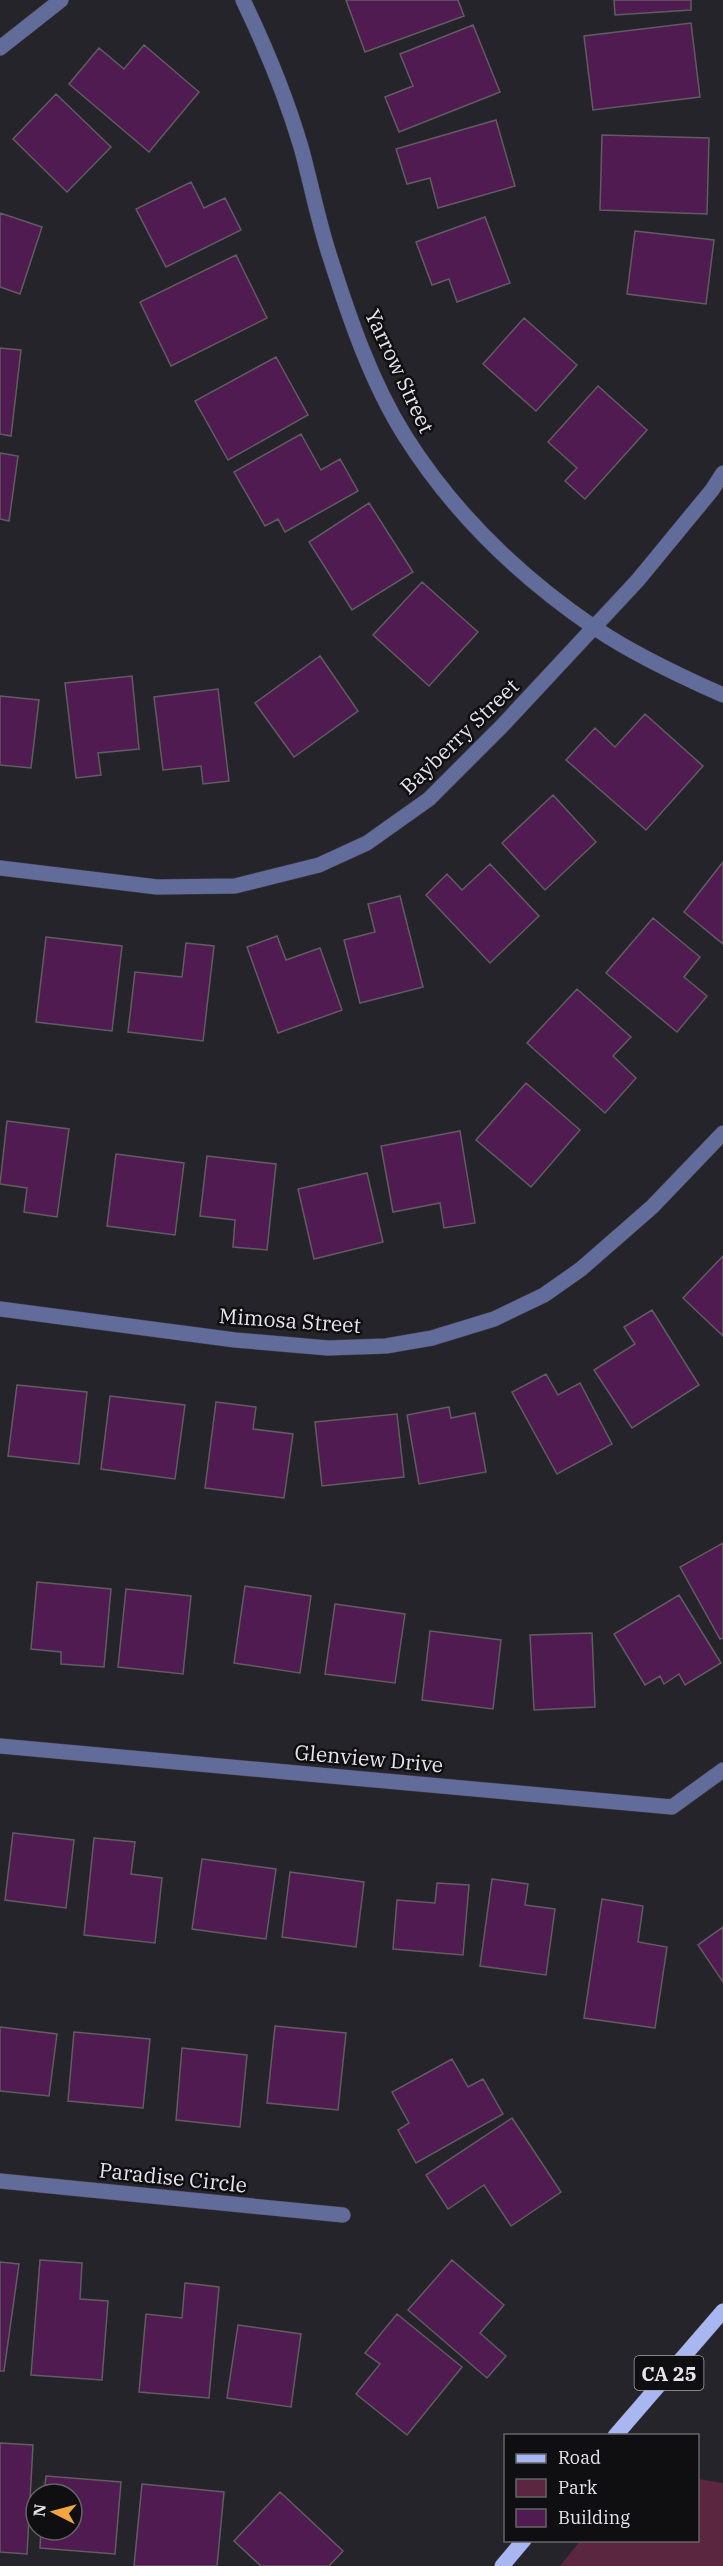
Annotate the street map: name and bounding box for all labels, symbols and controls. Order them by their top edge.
street label: Yarrow Street [359,304,441,438]
street label: Bayberry Street [394,672,524,800]
street label: Mimosa Street [218,1301,362,1339]
street label: Glenview Drive [294,1738,444,1778]
street label: Paradise Circle [98,2155,248,2199]
road number: CA 25 [634,2356,704,2390]
legend [504,2434,699,2542]
text: Road [558,2446,601,2469]
text: Park [558,2476,598,2499]
north arrow [24,2482,84,2542]
text: N [28,2503,50,2518]
text: Building [558,2506,630,2529]

